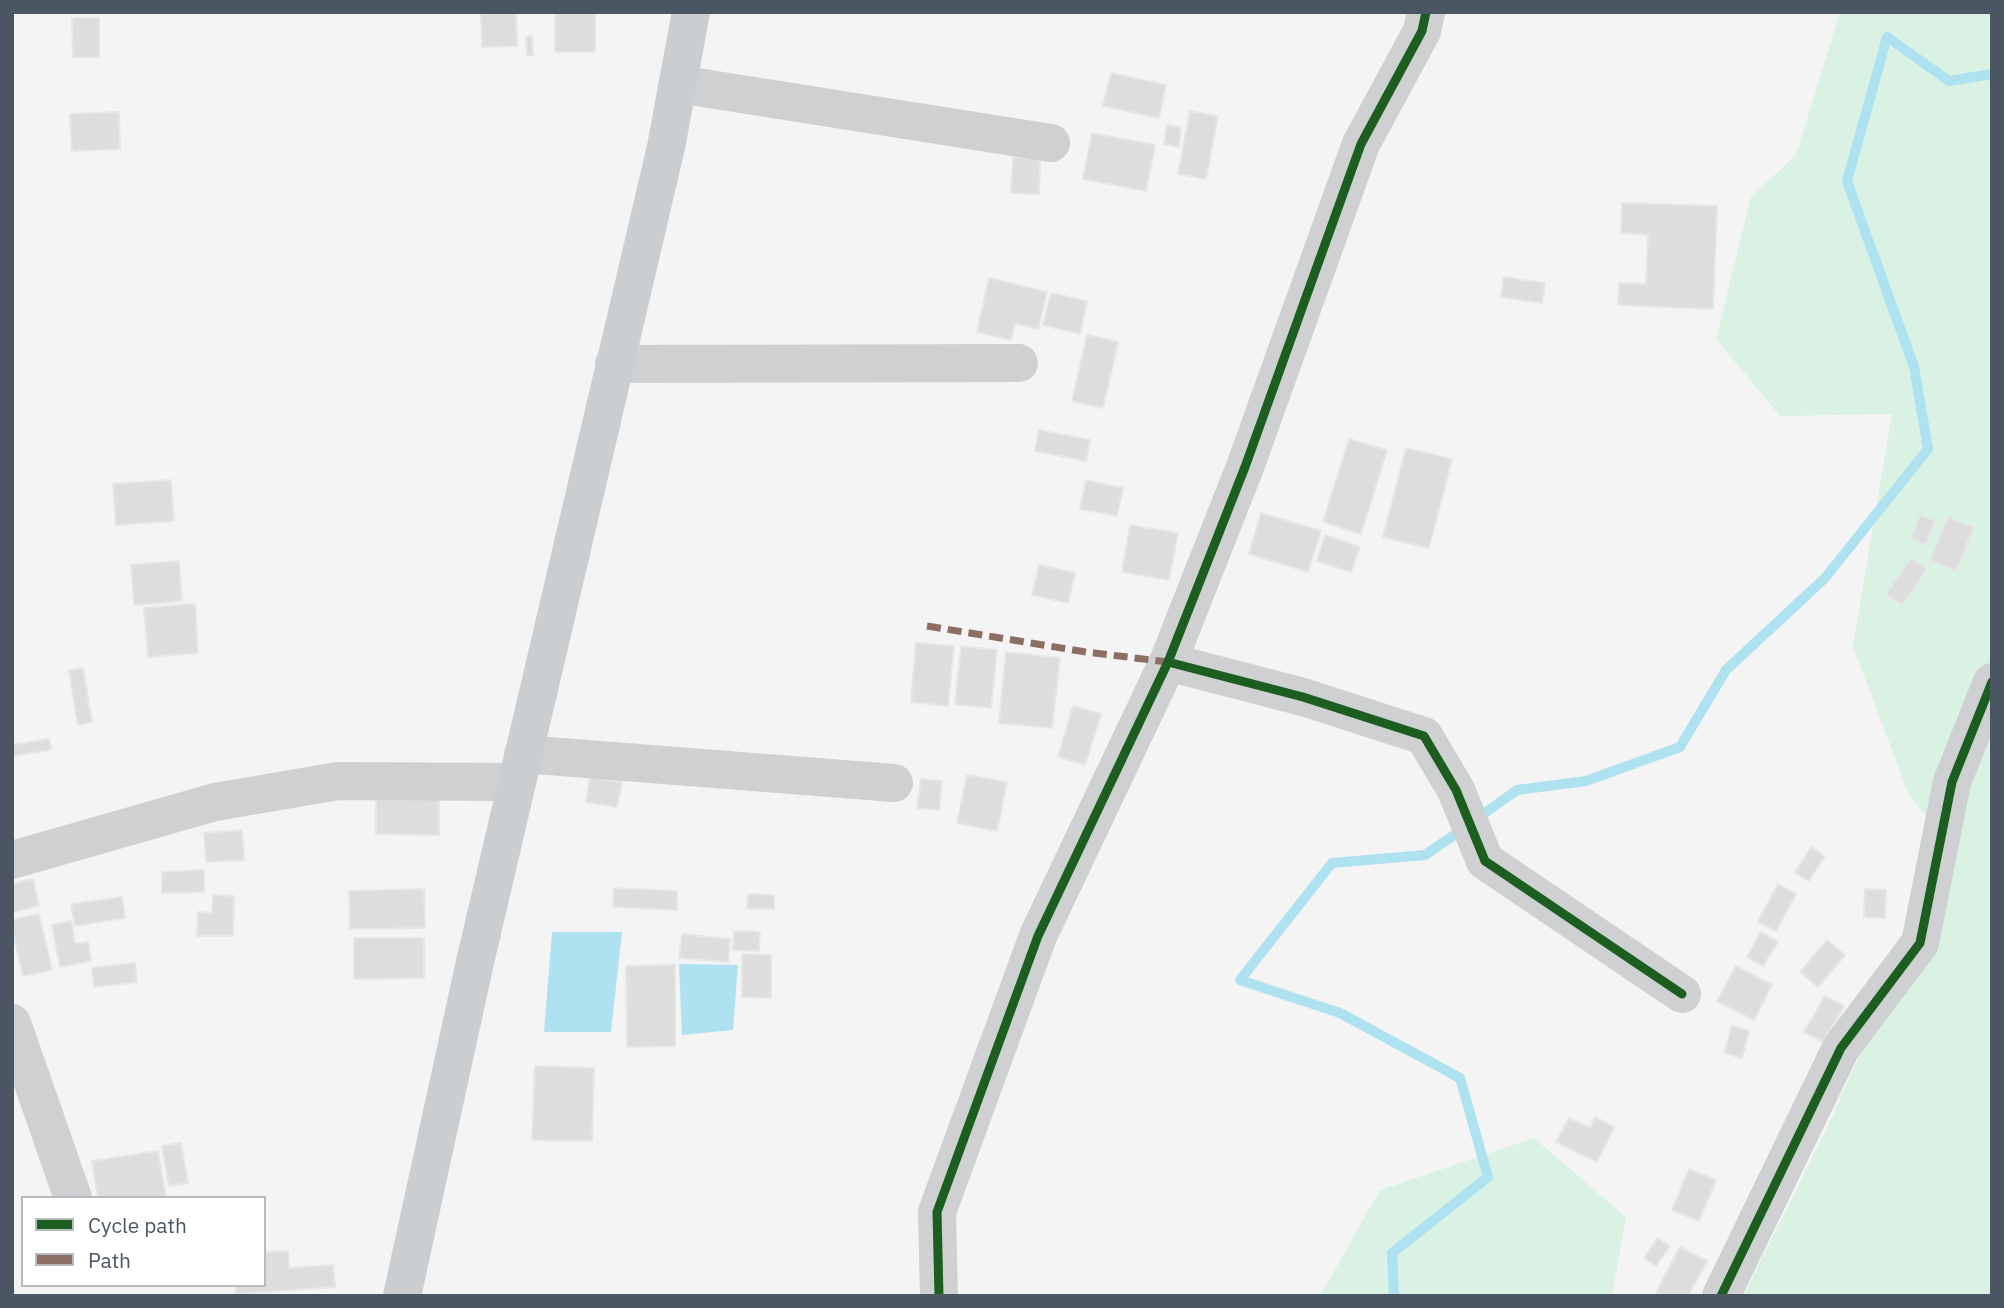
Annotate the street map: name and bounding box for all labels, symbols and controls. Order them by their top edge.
legend [21,1196,266,1287]
text: Cycle path [88,1211,187,1239]
text: Path [88,1246,131,1274]

